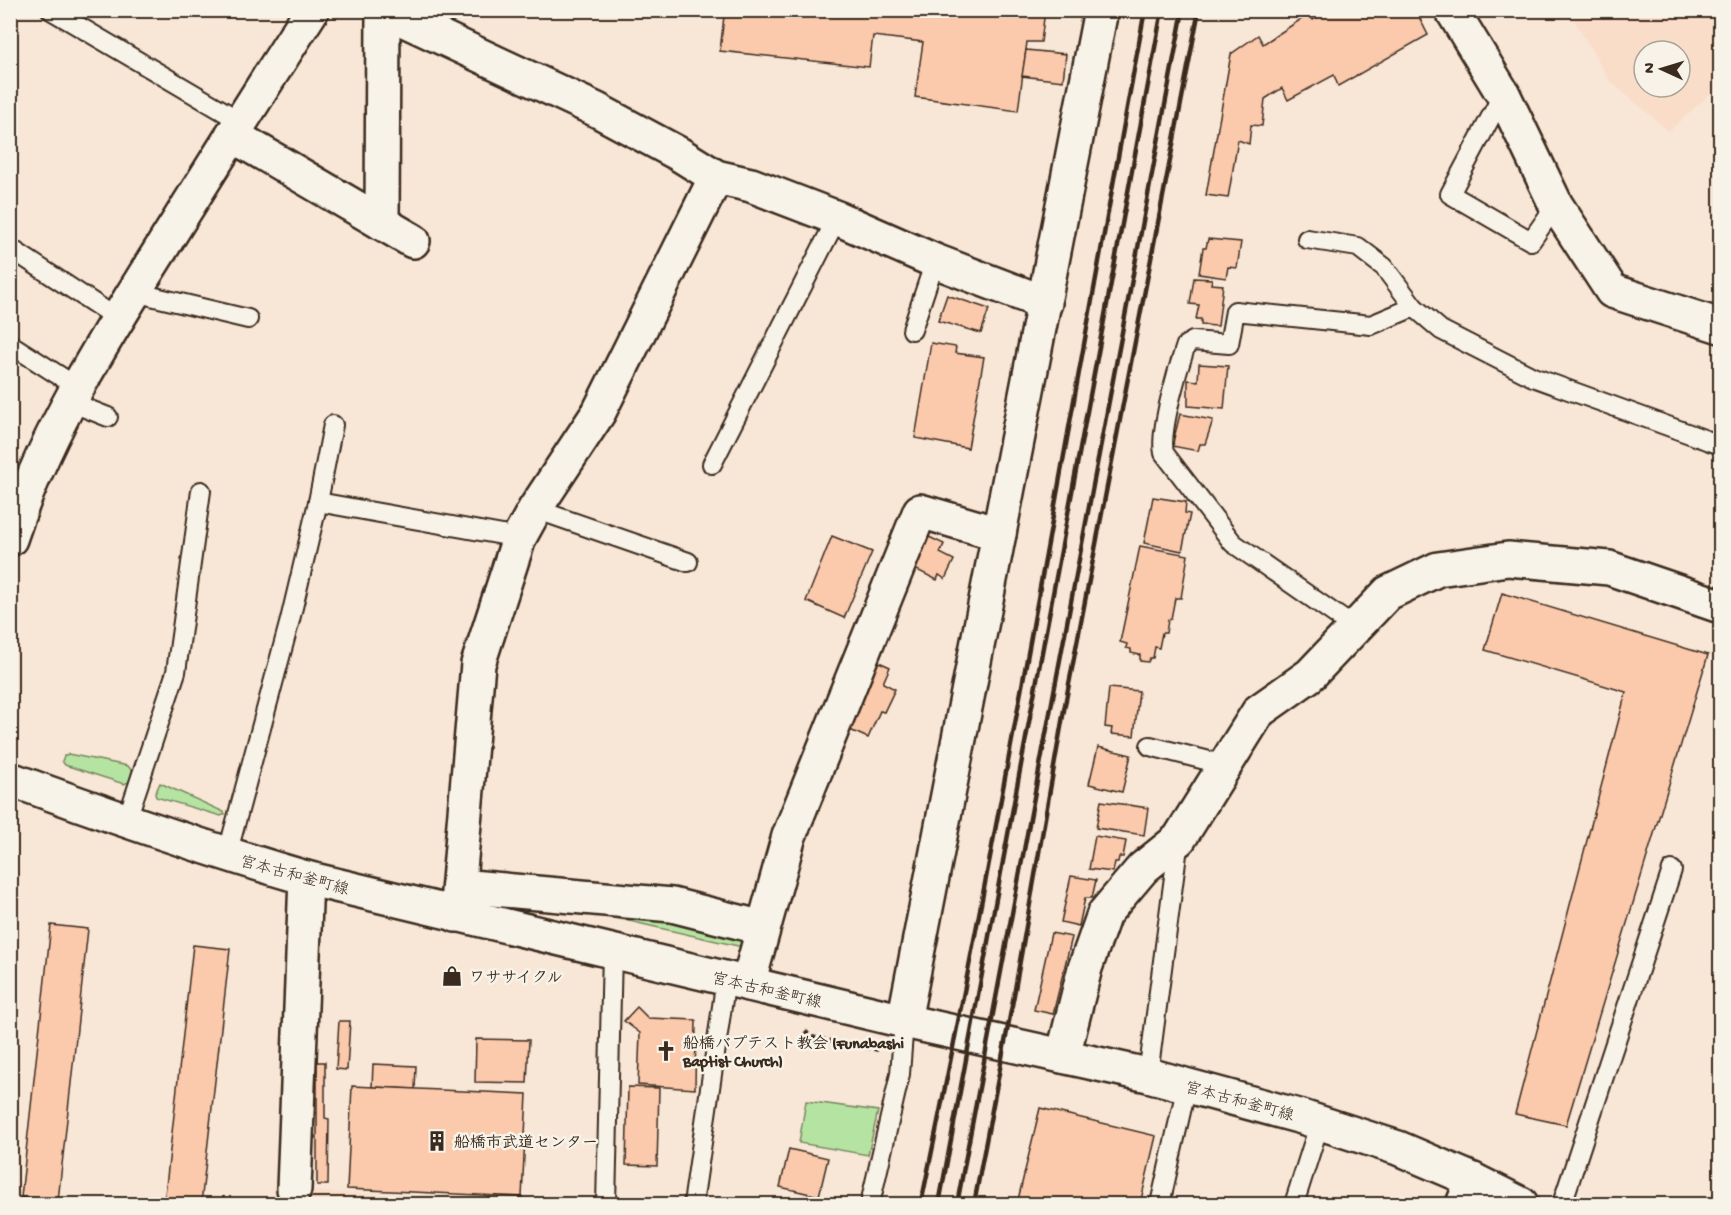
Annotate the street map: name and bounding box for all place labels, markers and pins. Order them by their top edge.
shop icon: ワササイクル [440,964,464,988]
place label: ワササイクル [469,970,563,989]
place label: 船橋バプテスト教会 (Funabashi Baptist Church) [682,1034,905,1073]
church icon: 船橋バプテスト教会 (Funabashi Baptist Church) [654,1039,678,1063]
building icon: 船橋市武道センター [425,1129,449,1153]
place label: 船橋市武道センター [454,1134,598,1154]

